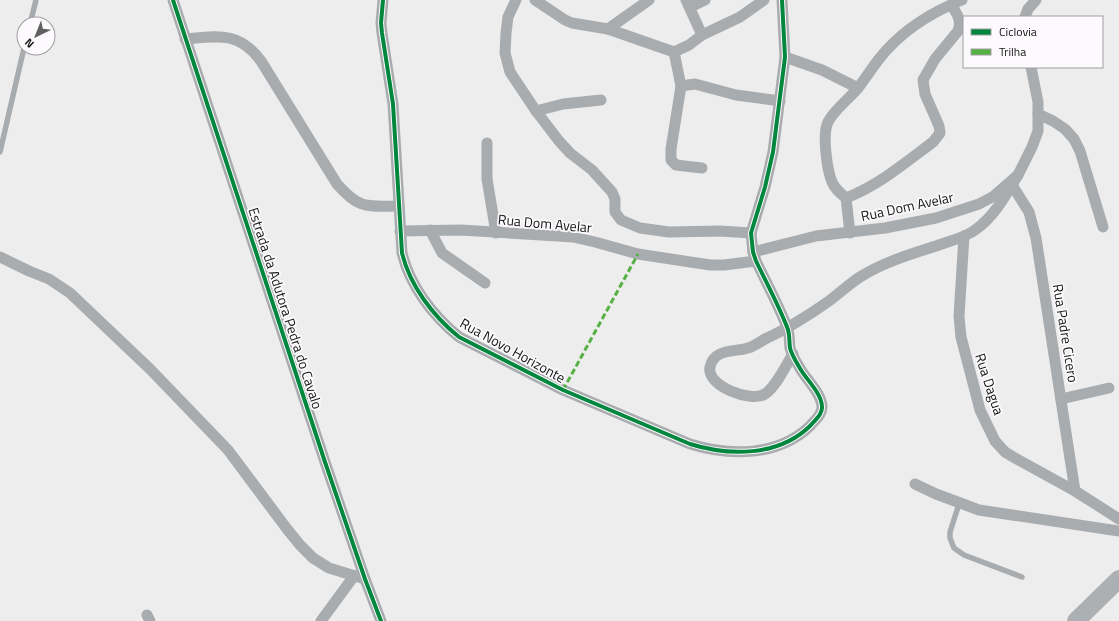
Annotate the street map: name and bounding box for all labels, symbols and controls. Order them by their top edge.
north arrow [16,16,56,56]
legend [963,16,1103,68]
text: Ciclovia [999,22,1037,41]
text: N [21,35,37,52]
text: Trilha [999,42,1026,61]
street label: Rua Dom Avelar [859,186,955,226]
street label: Estrada da Adutora Pedra do Cavalo [243,205,329,411]
street label: Rua Dom Avelar [497,208,593,238]
street label: Rua Padre Cicero [1048,282,1084,384]
street label: Rua Novo Horizonte [456,312,570,388]
street label: Rua Dagua [970,350,1010,418]

